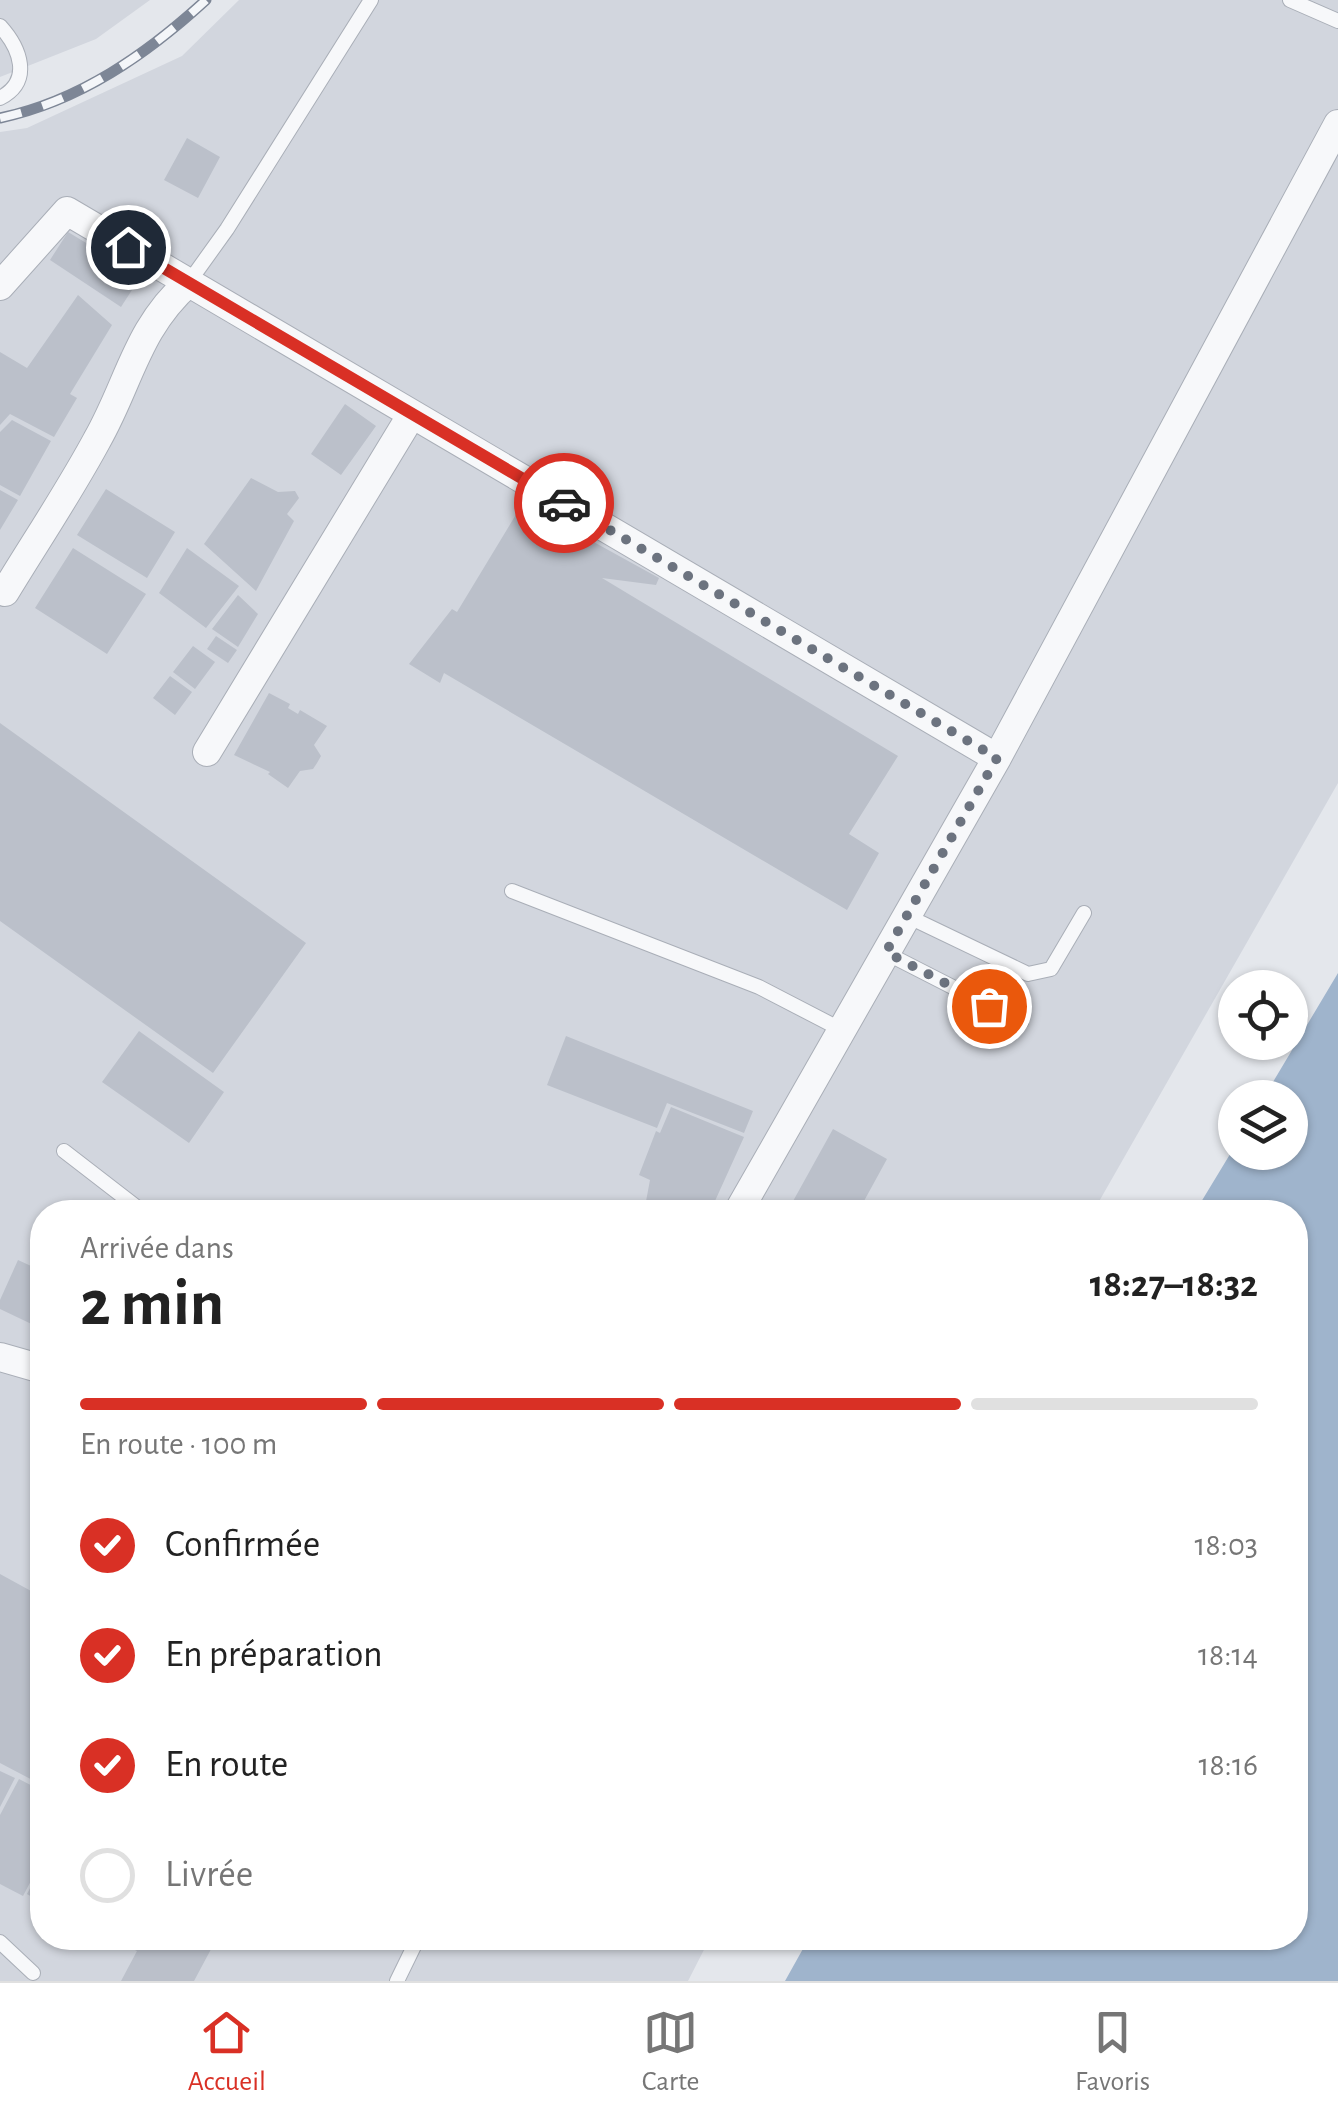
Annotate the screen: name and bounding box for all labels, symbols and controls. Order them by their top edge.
pin [86,205,171,290]
icon: home [101,220,156,275]
courier [514,453,614,553]
icon: car [537,476,592,531]
pin [947,964,1032,1049]
map controls [1218,970,1308,1170]
button: locate [1218,970,1308,1060]
icon: bag [962,979,1017,1034]
button: layers [1218,1080,1308,1170]
text: Arrivée dans [80,1232,234,1264]
text: 18:27–18:32 [1090,1266,1258,1304]
text: 2 min [80,1272,224,1337]
text: En route · 100 m [80,1428,277,1460]
icon: check [80,1518,135,1573]
text: Confirmée [165,1526,320,1564]
text: 18:03 [1194,1529,1258,1561]
icon: check [80,1628,135,1683]
text: En préparation [165,1636,383,1674]
text: 18:14 [1198,1639,1258,1671]
icon: check [80,1738,135,1793]
text: En route [165,1746,288,1784]
text: 18:16 [1198,1749,1258,1781]
text: Livrée [165,1856,253,1894]
tab: Accueil [188,2005,266,2099]
tab: Carte [642,2005,699,2099]
tab: Favoris [1075,2005,1150,2099]

